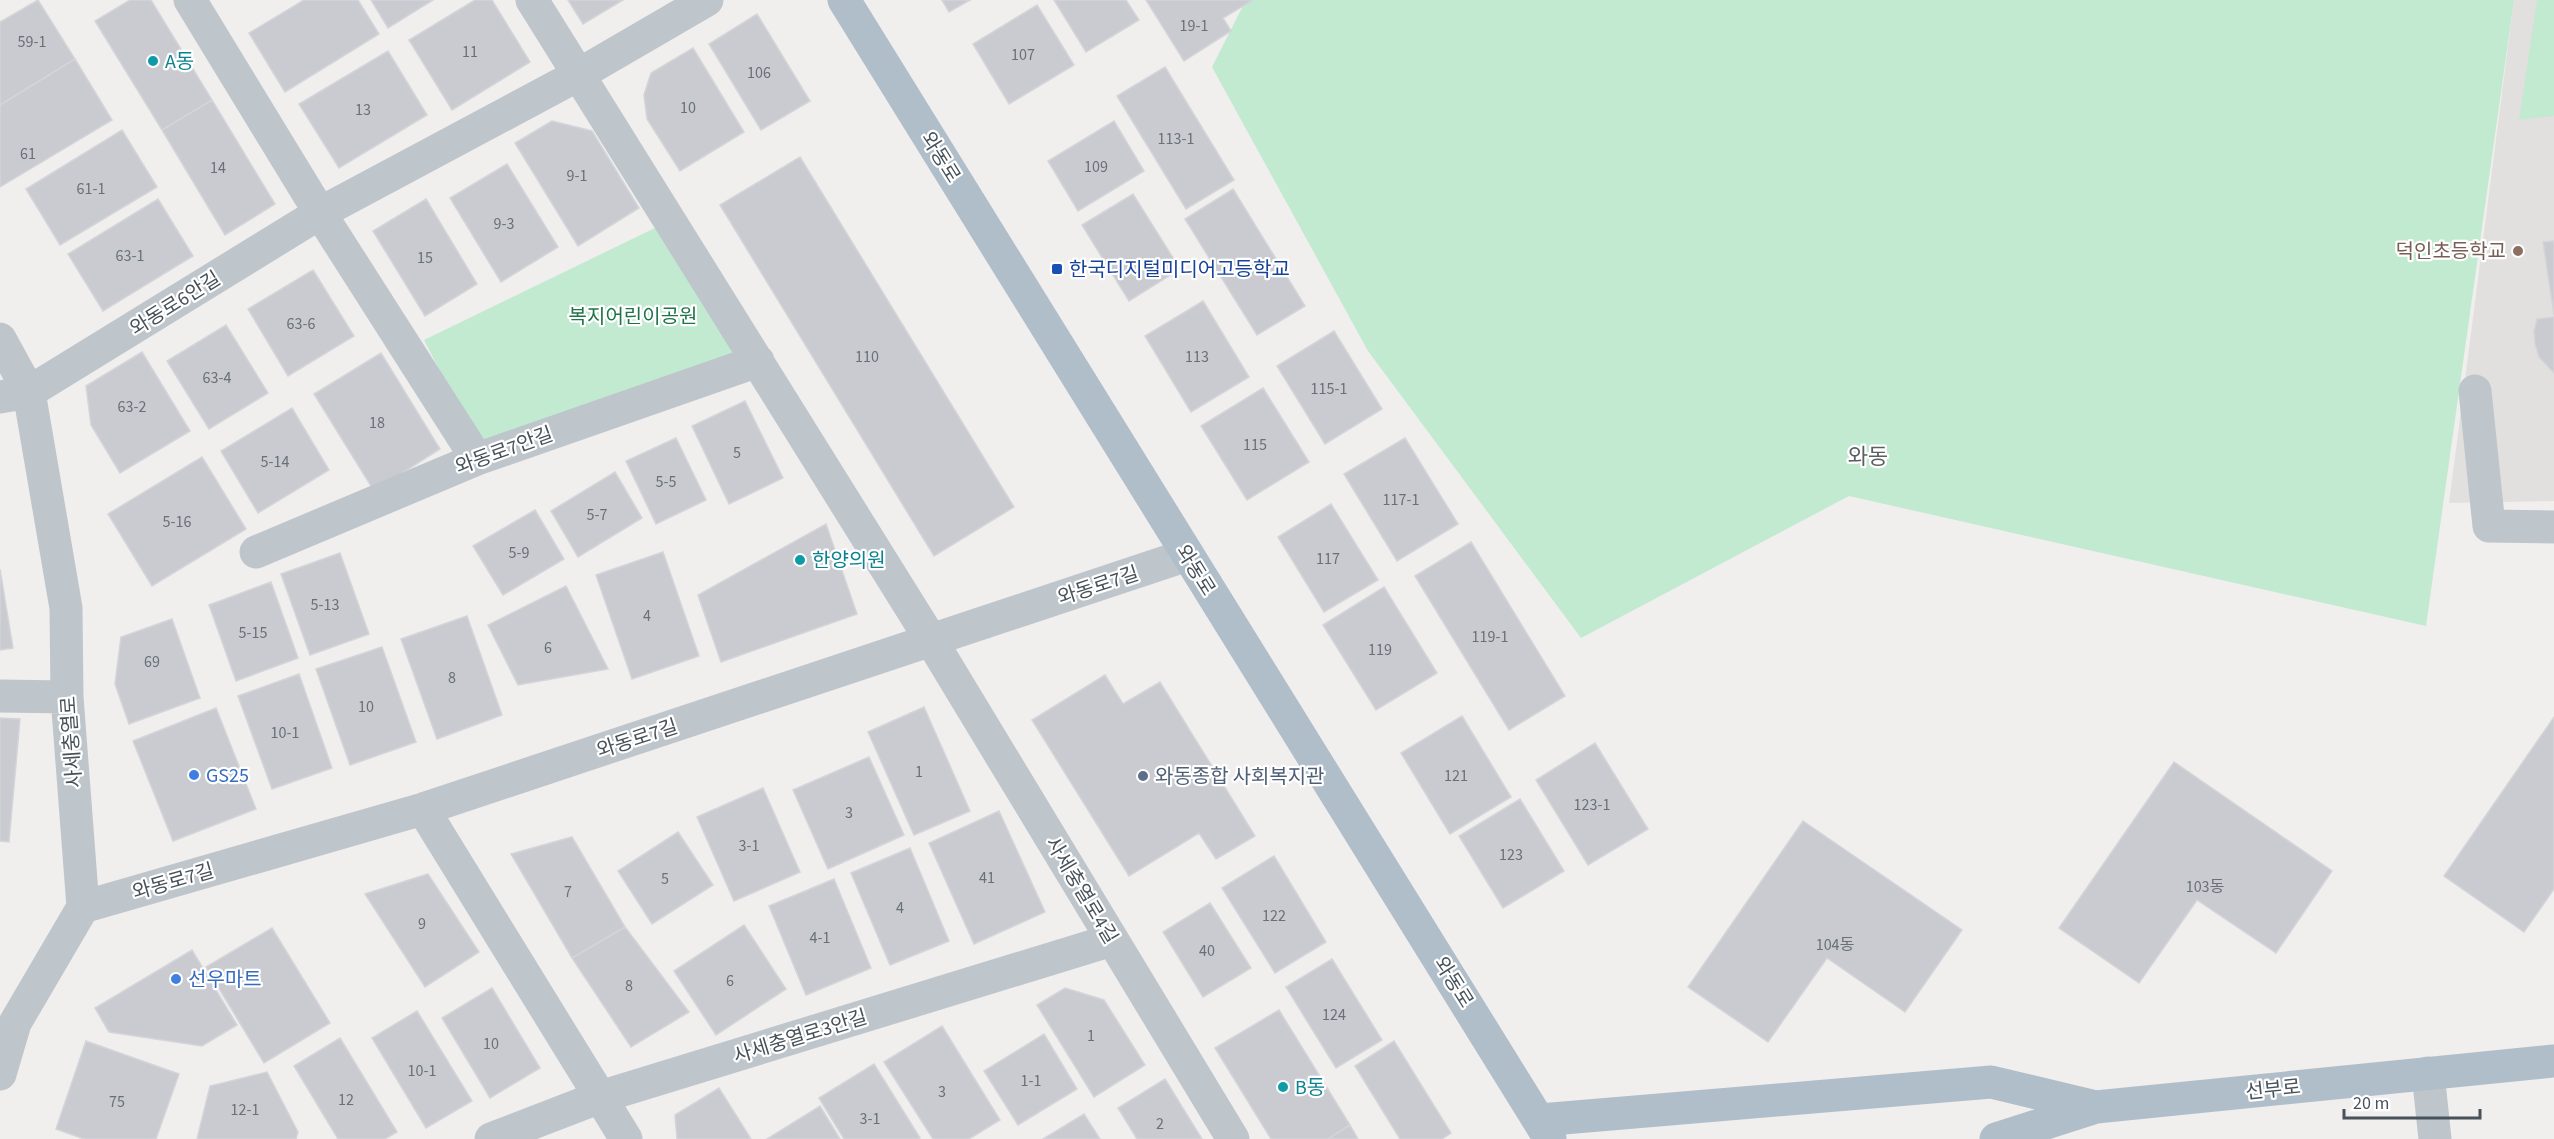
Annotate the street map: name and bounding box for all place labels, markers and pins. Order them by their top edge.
place label: A동 [165,48,194,76]
marker: A동 [146,54,160,68]
place label: 덕인초등학교 [2396,238,2506,266]
marker: 덕인초등학교 [2511,244,2525,258]
place label: 한국디지털미디어고등학교 [1069,256,1290,284]
marker: 한국디지털미디어고등학교 [1050,262,1064,276]
place label: 한양의원 [812,547,886,575]
marker: 한양의원 [793,553,807,567]
place label: GS25 [206,762,249,790]
place label: 와동종합 사회복지관 [1155,763,1325,791]
marker: GS25 [187,768,201,782]
marker: 와동종합 사회복지관 [1136,769,1150,783]
place label: 선우마트 [188,966,262,994]
marker: 선우마트 [169,972,183,986]
place label: B동 [1295,1074,1325,1102]
marker: B동 [1276,1080,1290,1094]

